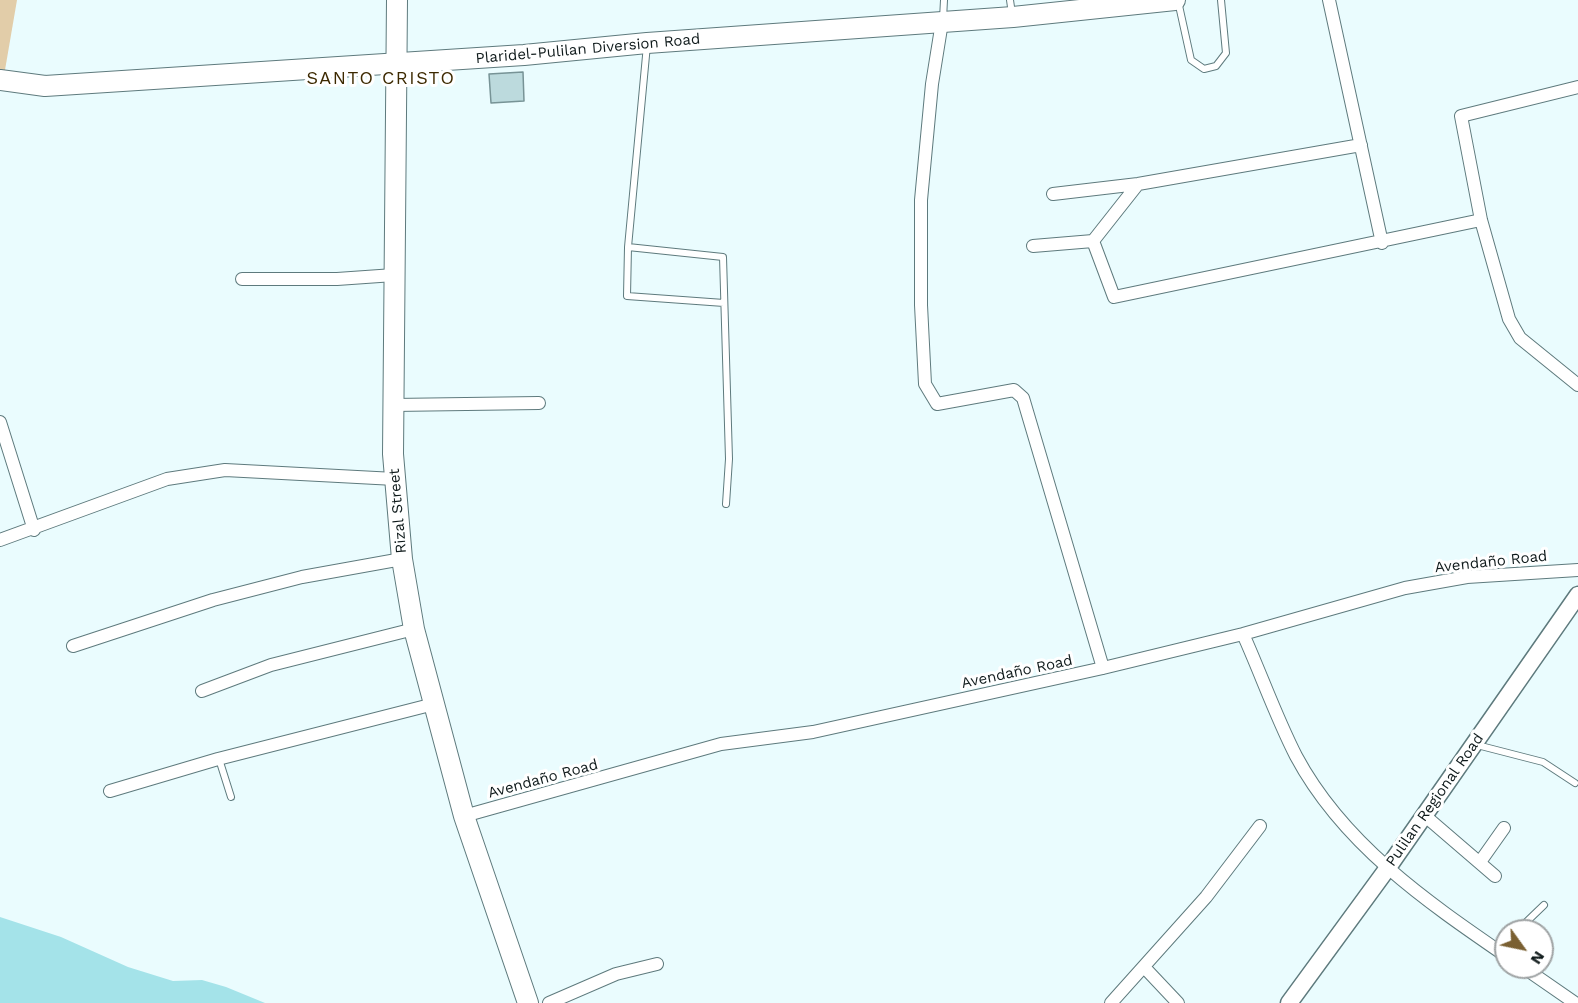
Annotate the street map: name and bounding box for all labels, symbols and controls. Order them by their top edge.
street label: Plaridel-Pulilan Diversion Road [475,30,701,68]
district label: SANTO CRISTO [306,68,456,90]
street label: Rizal Street [385,468,411,554]
street label: Avendaño Road [1434,547,1548,577]
street label: Avendaño Road [960,651,1074,693]
street label: Pulilan Regional Road [1382,730,1488,870]
street label: Avendaño Road [486,756,600,802]
north arrow [1494,919,1554,979]
text: N [1527,948,1549,968]

